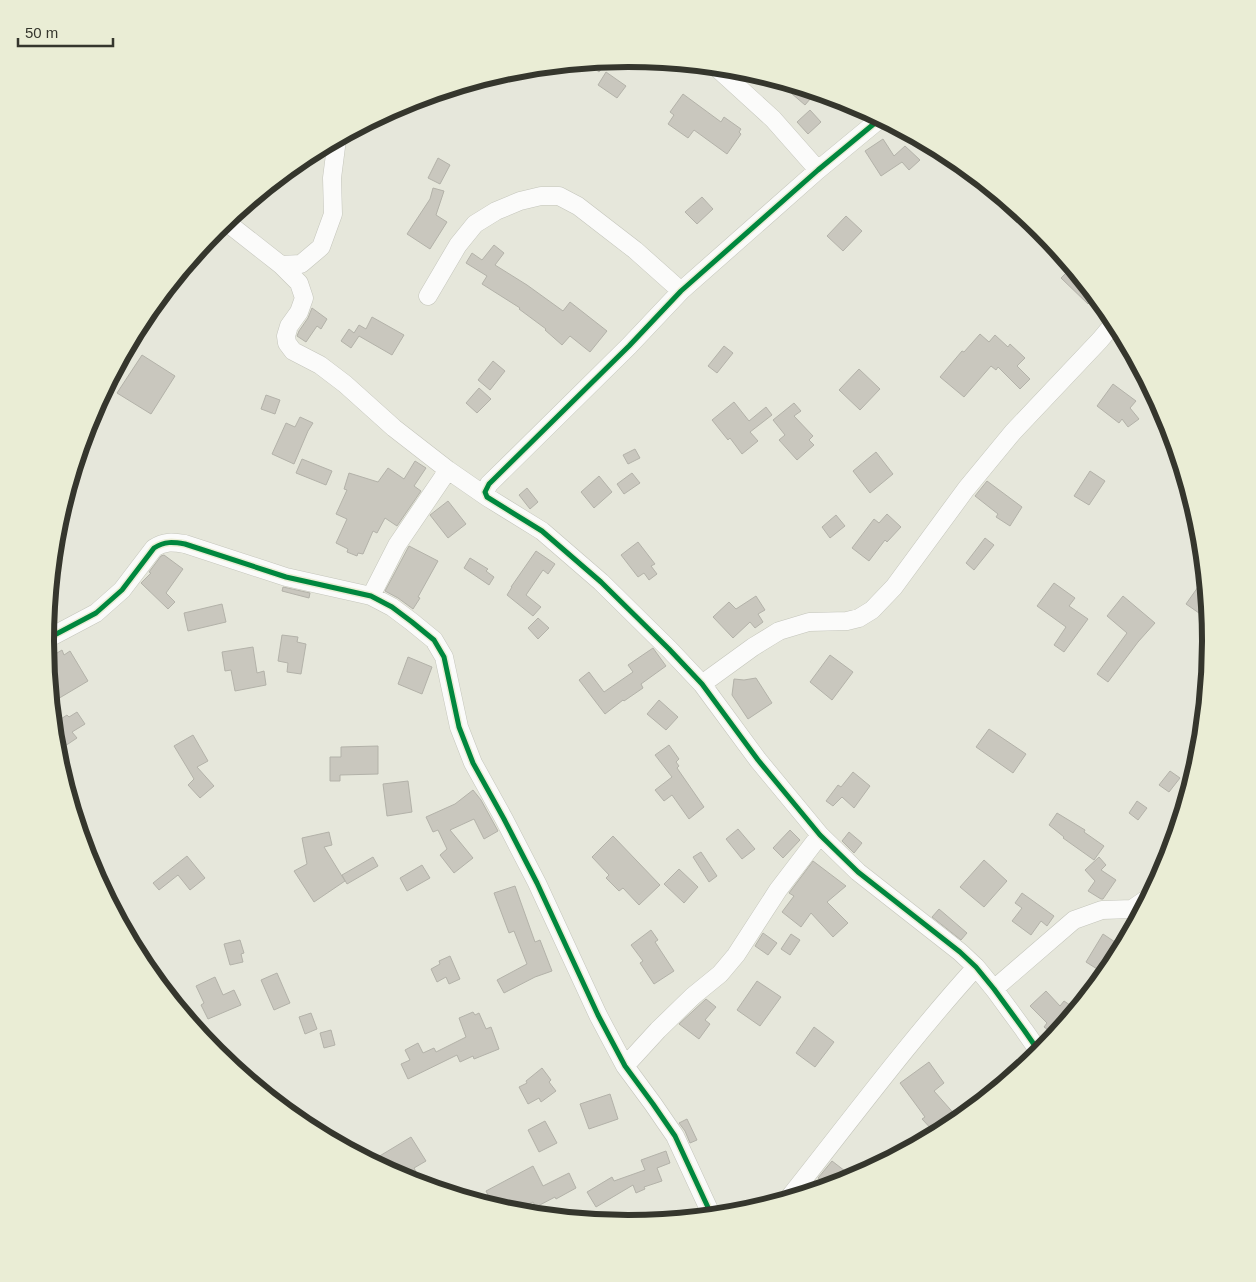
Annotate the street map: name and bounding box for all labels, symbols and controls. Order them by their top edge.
scale bar [18,15,112,47]
text: 50 m [25,24,58,41]

